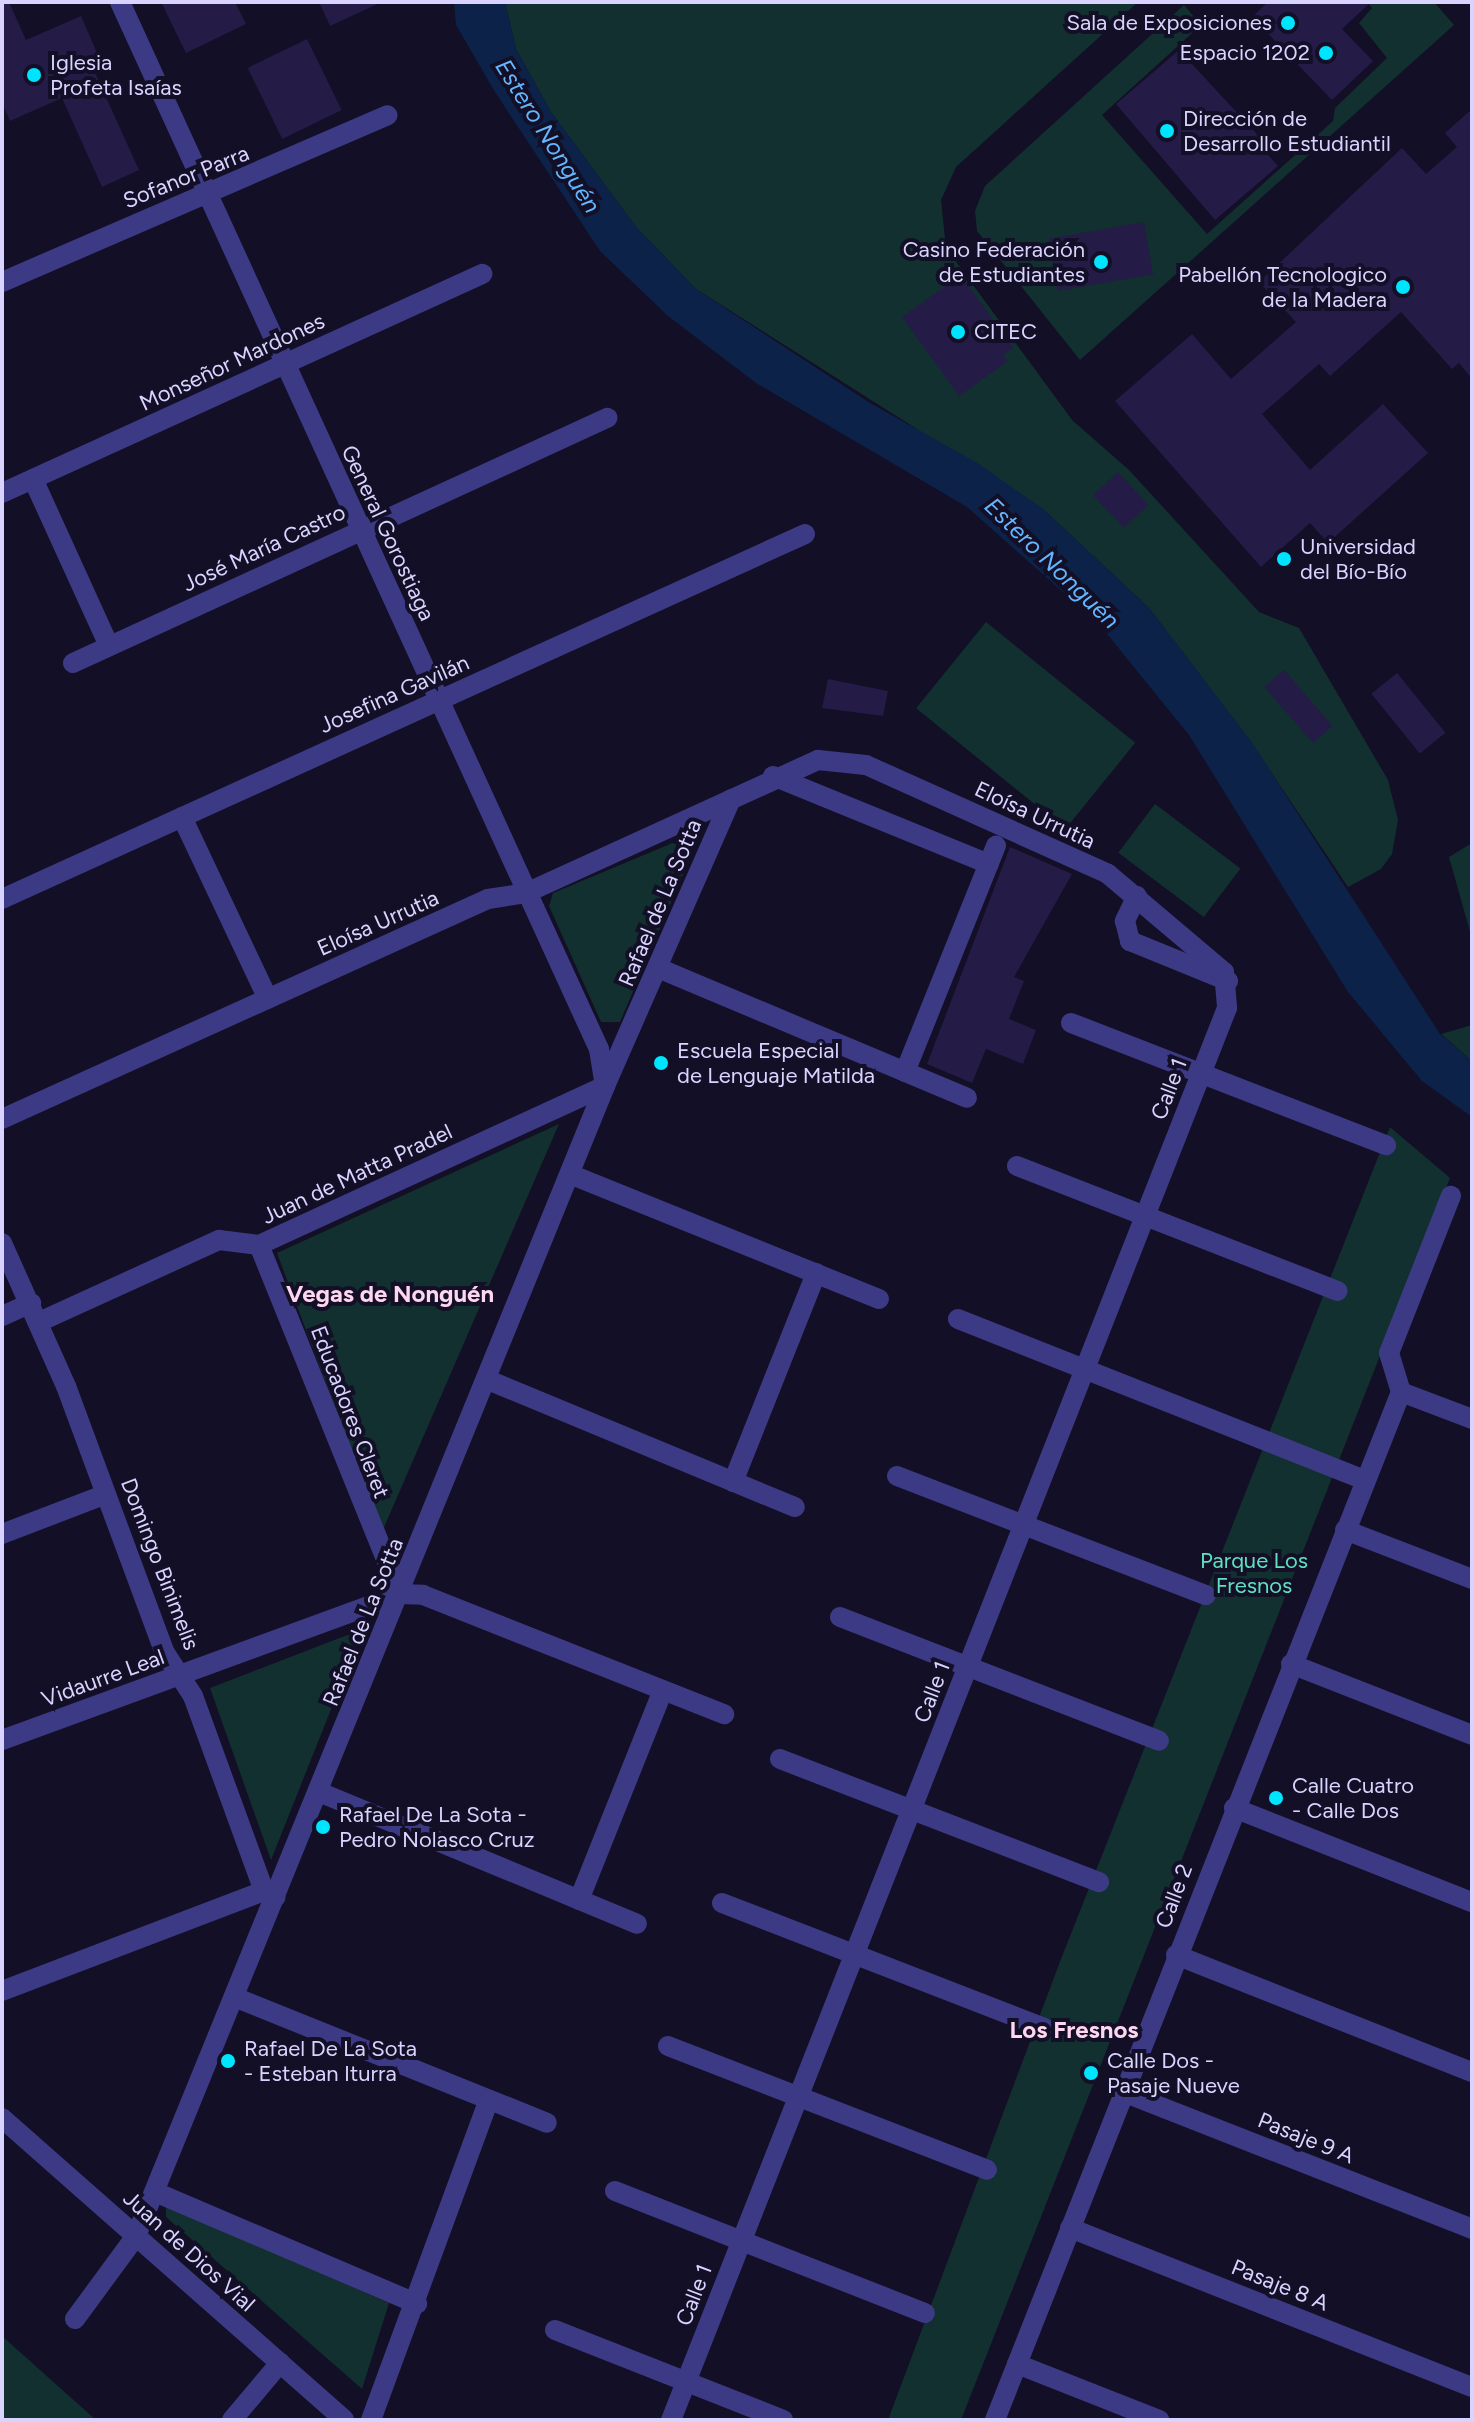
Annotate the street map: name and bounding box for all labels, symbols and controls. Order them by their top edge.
place label: Sala de Exposiciones [1067,10,1272,36]
marker: Sala de Exposiciones [1279,14,1297,32]
place label: Espacio 1202 [1180,40,1310,66]
marker: Espacio 1202 [1317,44,1335,62]
place label: Iglesia Profeta Isaías [50,49,182,100]
water label: Estero Nonguén [489,54,607,218]
marker: Iglesia Profeta Isaías [25,66,43,84]
place label: Dirección de Desarrollo Estudiantil [1183,105,1391,156]
marker: Dirección de Desarrollo Estudiantil [1158,122,1176,140]
street label: Sofanor Parra [119,140,253,214]
place label: Casino Federación de Estudiantes [903,236,1085,288]
marker: Casino Federación de Estudiantes [1092,253,1110,271]
place label: Pabellón Tecnologico de la Madera [1178,261,1387,312]
marker: Pabellón Tecnologico de la Madera [1394,278,1412,296]
street label: Monseñor Mardones [135,308,329,416]
place label: CITEC [974,319,1037,345]
marker: CITEC [949,323,967,341]
street label: General Gorostiaga [336,441,440,625]
water label: Estero Nonguén [979,492,1125,634]
street label: José María Castro [178,499,350,597]
place label: Universidad del Bío-Bío [1300,533,1416,584]
marker: Universidad del Bío-Bío [1275,550,1293,568]
street label: Josefina Gavilán [315,649,473,739]
street label: Eloísa Urrutia [971,776,1099,854]
street label: Rafael de La Sotta [613,815,707,991]
street label: Eloísa Urrutia [313,885,443,961]
place label: Escuela Especial de Lenguaje Matilda [677,1037,875,1088]
marker: Escuela Especial de Lenguaje Matilda [652,1054,670,1072]
street label: Calle 1 [1145,1055,1193,1123]
street label: Juan de Matta Pradel [258,1118,456,1230]
district label: Vegas de Nonguén [286,1280,494,1308]
street label: Educadores Cleret [305,1322,395,1502]
street label: Domingo Binimelis [115,1474,205,1654]
street label: Rafael de La Sotta [317,1534,409,1710]
park label: Parque Los Fresnos [1200,1547,1308,1598]
street label: Vidaurre Leal [38,1644,168,1712]
street label: Calle 1 [908,1658,956,1726]
place label: Calle Cuatro - Calle Dos [1292,1772,1414,1824]
marker: Calle Cuatro - Calle Dos [1267,1789,1285,1807]
place label: Rafael De La Sota - Pedro Nolasco Cruz [339,1801,535,1852]
marker: Rafael De La Sota - Pedro Nolasco Cruz [314,1818,332,1836]
street label: Calle 2 [1150,1860,1198,1932]
district label: Los Fresnos [1009,2016,1139,2044]
place label: Rafael De La Sota - Esteban Iturra [244,2035,417,2086]
place label: Calle Dos - Pasaje Nueve [1107,2047,1240,2098]
marker: Rafael De La Sota - Esteban Iturra [219,2052,237,2070]
marker: Calle Dos - Pasaje Nueve [1082,2064,1100,2082]
street label: Pasaje 9 A [1254,2107,1358,2169]
street label: Juan de Dios Vial [118,2185,260,2317]
street label: Pasaje 8 A [1228,2254,1332,2316]
street label: Calle 1 [670,2261,718,2329]

